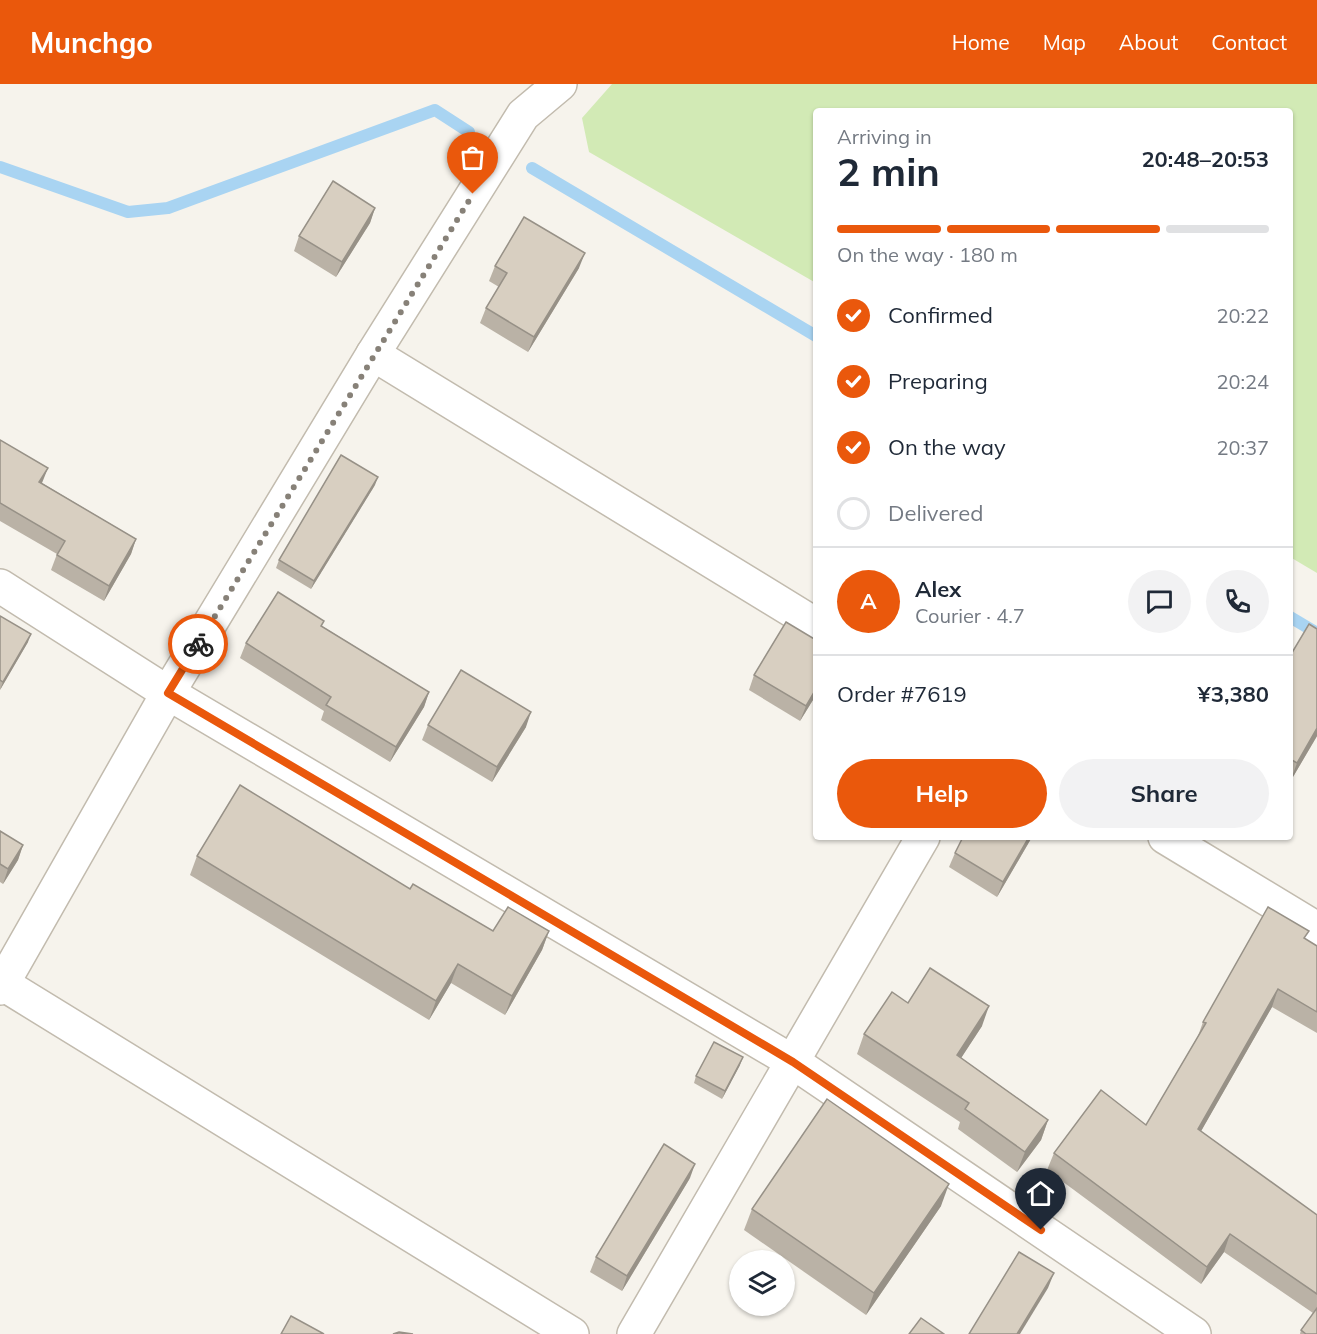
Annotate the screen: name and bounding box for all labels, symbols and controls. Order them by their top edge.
text: Munchgo [30,25,153,60]
text: Home [952,29,1010,55]
text: Map [1043,29,1086,55]
text: About [1119,29,1178,55]
text: Contact [1211,29,1287,55]
text: Arriving in [837,124,932,149]
pin [447,132,498,194]
icon: bag [456,141,489,174]
text: 20:48–20:53 [1141,145,1269,173]
text: 2 min [837,147,940,196]
text: On the way · 180 m [837,242,1018,267]
icon: check [837,299,870,332]
text: Confirmed [888,301,993,329]
text: 20:22 [1216,303,1269,328]
icon: check [837,365,870,398]
text: Preparing [888,367,988,395]
text: 20:24 [1216,369,1269,394]
icon: check [837,431,870,464]
text: On the way [888,433,1006,461]
text: 20:37 [1216,435,1269,460]
text: Delivered [888,499,983,527]
button: chat [1128,570,1191,633]
button: phone [1206,570,1269,633]
text: Alex [915,575,961,603]
text: A [860,587,877,615]
text: Courier · 4.7 [915,603,1025,628]
courier [168,614,228,674]
icon: bike [182,628,215,661]
text: Order #7619 [837,680,967,708]
text: ¥3,380 [1198,680,1269,708]
button: Help [837,759,1047,828]
button: Share [1059,759,1269,828]
pin [1015,1168,1066,1230]
icon: home [1024,1177,1057,1210]
map controls [729,1250,795,1316]
button: layers [729,1250,795,1316]

